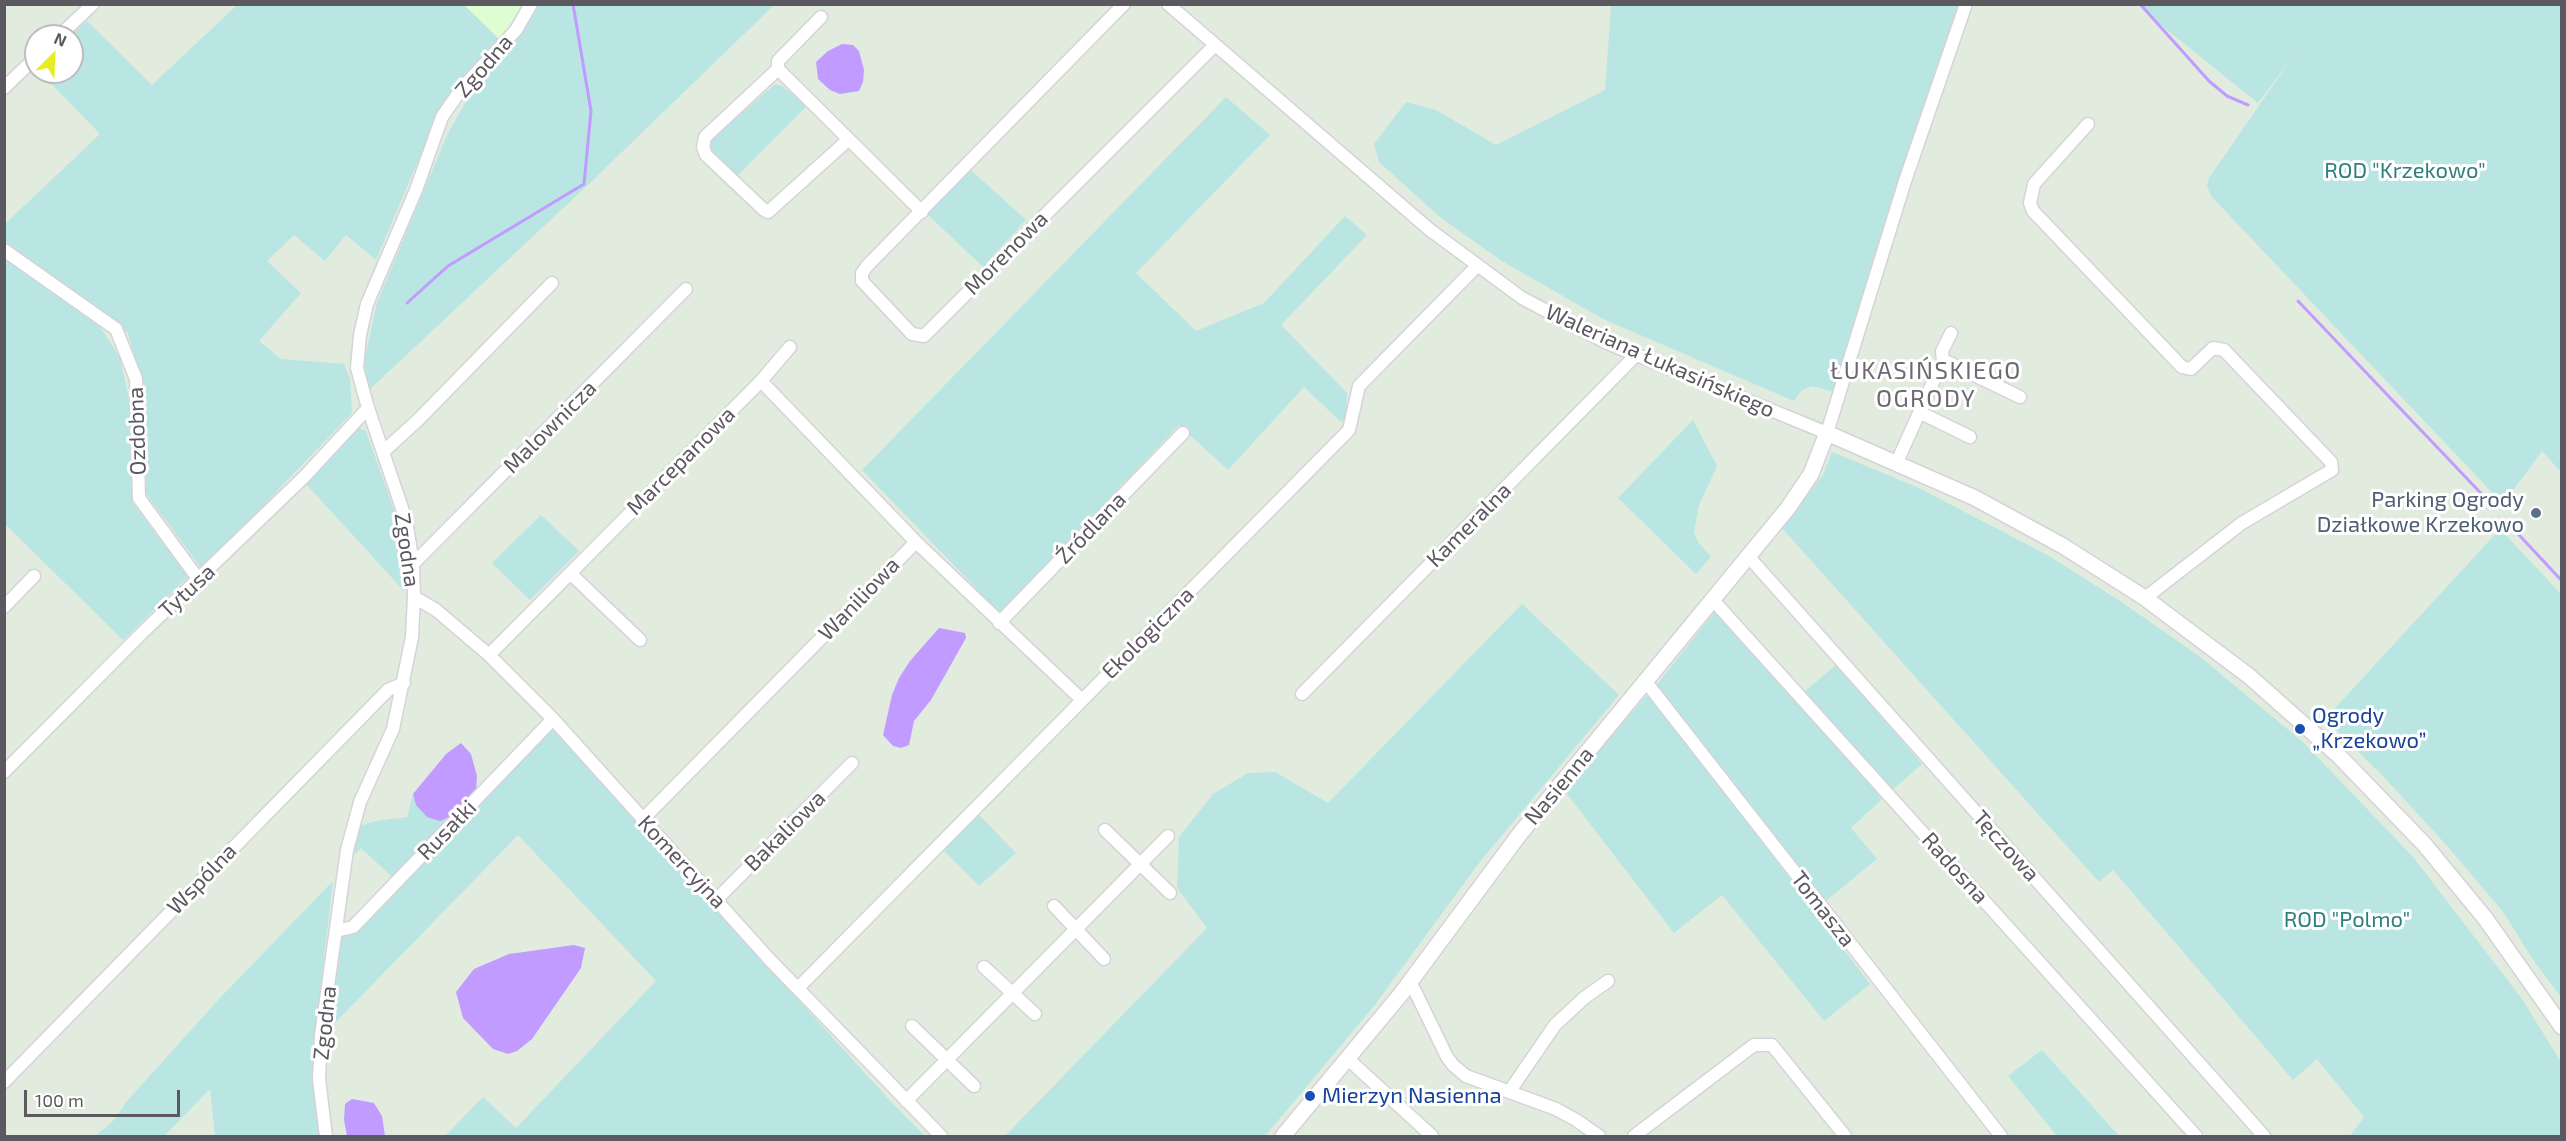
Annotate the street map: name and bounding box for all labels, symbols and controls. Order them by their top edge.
north arrow [24,24,84,84]
text: N [52,28,70,50]
street label: Zgodna [450,29,518,103]
park label: ROD "Krzekowo" [2324,158,2486,184]
street label: Morenowa [959,206,1053,300]
street label: Waleriana Łukasińskiego [1541,298,1779,424]
district label: ŁUKASIŃSKIEGO OGRODY [1830,357,2022,413]
street label: Malownicza [498,375,602,479]
street label: Ozdobna [122,386,152,476]
street label: Marcepanowa [621,401,741,521]
street label: Kameralna [1421,477,1517,573]
street label: Źródlana [1050,487,1132,569]
place label: Parking Ogrody Działkowe Krzekowo [2317,487,2524,538]
marker: Parking Ogrody Działkowe Krzekowo [2529,506,2543,520]
street label: Zgodna [389,511,425,589]
street label: Waniliowa [813,552,905,646]
street label: Tytusa [153,558,221,624]
street label: Ekologiczna [1096,581,1200,685]
place label: Ogrody „Krzekowo” [2312,703,2427,754]
marker: Ogrody „Krzekowo” [2293,722,2307,736]
street label: Nasienna [1519,742,1599,830]
street label: Bakaliowa [739,785,831,877]
street label: Rusałki [412,794,482,866]
street label: Tęczowa [1967,805,2045,887]
street label: Komercyjna [632,810,732,914]
street label: Radosna [1916,827,1994,909]
street label: Wspólna [162,838,242,920]
street label: Tomasza [1785,866,1861,952]
park label: ROD "Polmo" [2284,907,2410,933]
street label: Zgodna [308,985,342,1061]
scale bar [27,1078,183,1116]
place label: Mierzyn Nasienna [1322,1083,1502,1109]
text: 100 m [35,1089,84,1111]
marker: Mierzyn Nasienna [1303,1089,1317,1103]

